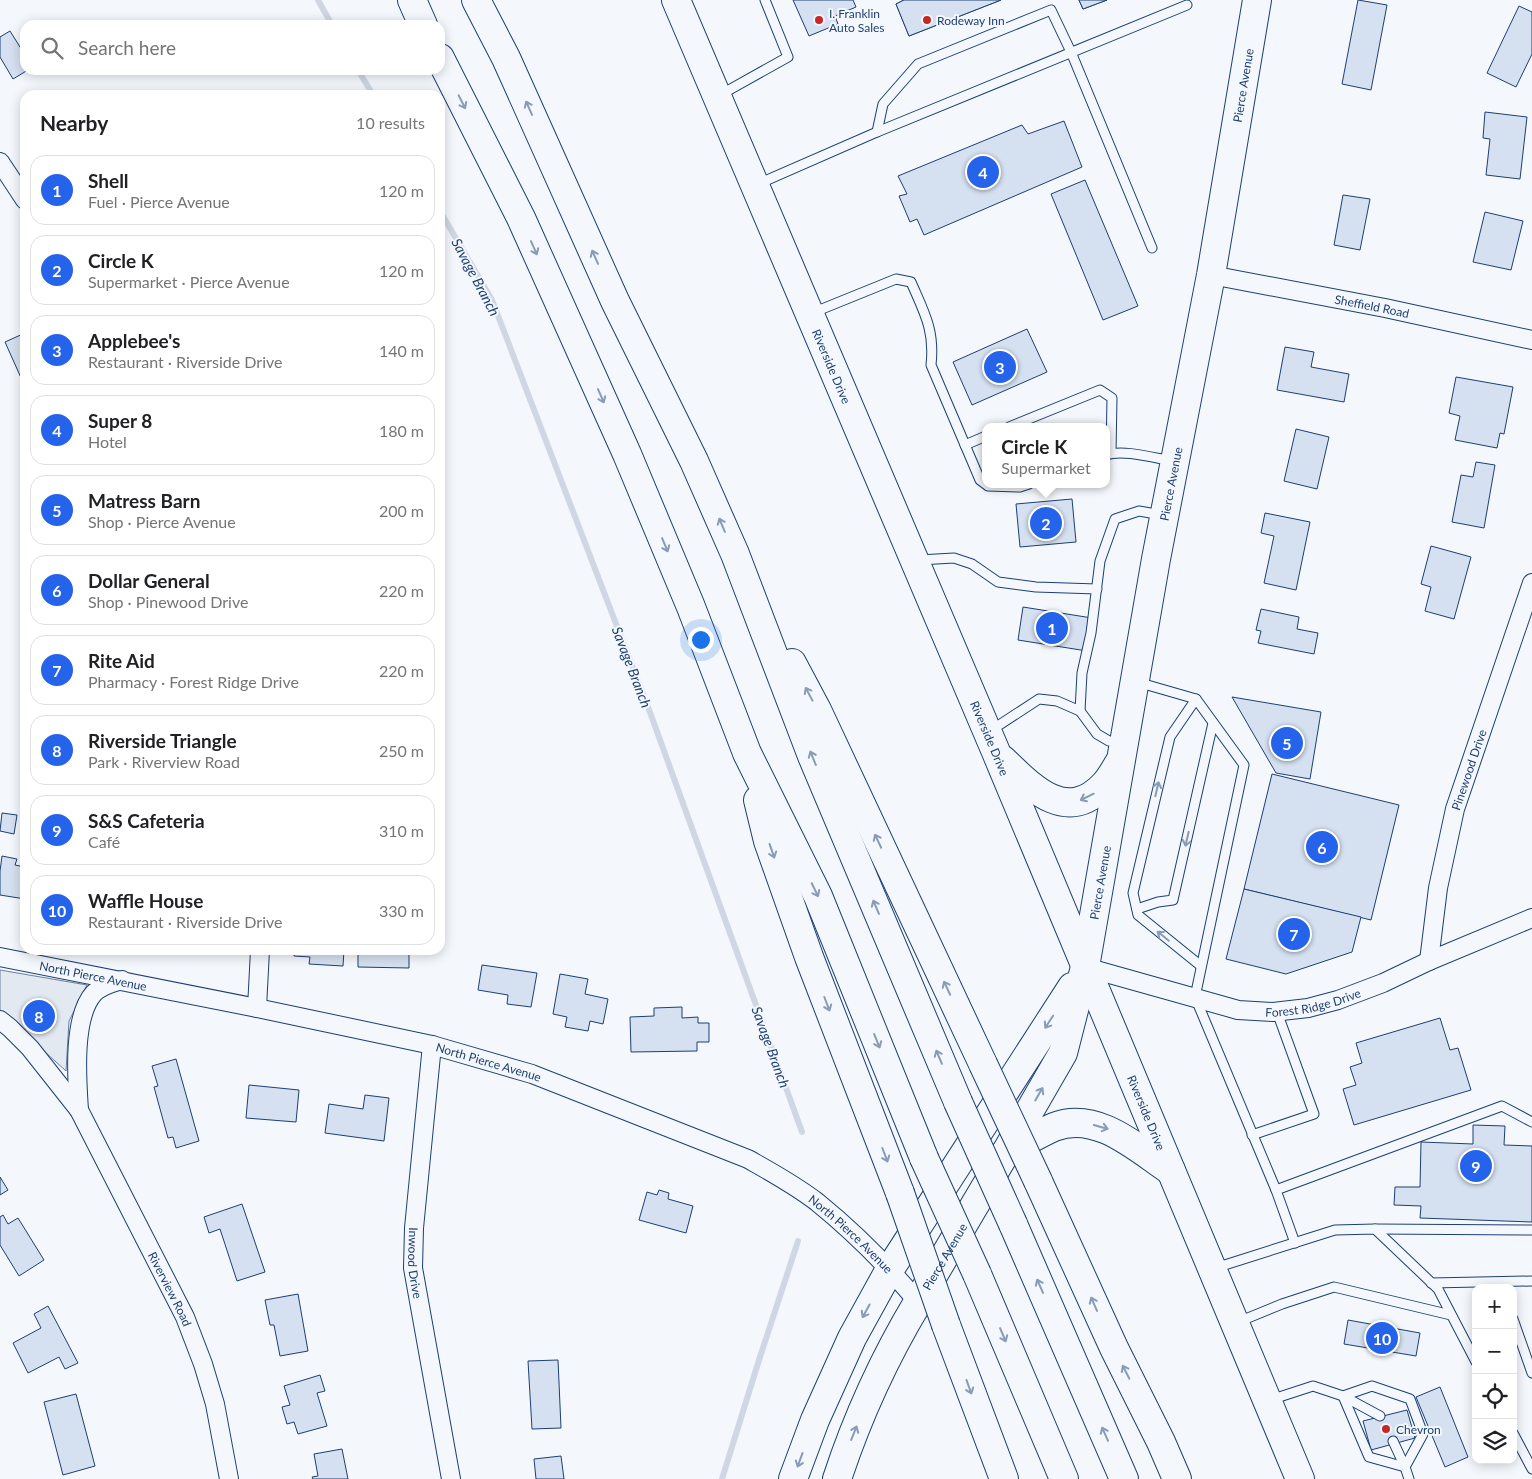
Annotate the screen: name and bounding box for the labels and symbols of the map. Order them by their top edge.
place label: I. Franklin Auto Sales [829,6,885,35]
place label: Rodeway Inn [937,13,1005,28]
marker: I. Franklin Auto Sales [813,14,825,26]
marker: Rodeway Inn [921,14,933,26]
street label: Pierce Avenue [1229,47,1256,123]
one-way arrow [458,94,467,109]
one-way arrow [523,101,533,116]
pin: 4 [967,153,999,191]
water label: Savage Branch [448,235,504,319]
one-way arrow [529,240,539,255]
one-way arrow [589,250,599,265]
street label: Sheffield Road [1334,291,1411,321]
street label: Riverside Drive [809,327,854,406]
pin: 3 [984,348,1016,386]
one-way arrow [596,388,606,403]
street label: Pierce Avenue [1156,446,1185,522]
pin: 2 [1030,504,1062,542]
one-way arrow [716,518,726,533]
one-way arrow [661,537,670,552]
pin: 1 [1036,609,1068,647]
water label: Savage Branch [609,624,655,710]
your location [688,627,714,653]
one-way arrow [803,687,813,702]
street label: Riverside Drive [967,698,1012,778]
pin: 5 [1271,724,1303,762]
street label: Pinewood Drive [1448,727,1489,812]
one-way arrow [807,751,817,766]
one-way arrow [1153,781,1162,797]
one-way arrow [1080,793,1095,802]
pin: 6 [1306,828,1338,866]
one-way arrow [1182,830,1191,846]
one-way arrow [873,834,883,849]
one-way arrow [768,843,777,858]
street label: Pierce Avenue [1086,844,1114,921]
one-way arrow [811,882,821,897]
one-way arrow [871,900,880,916]
pin: 7 [1278,915,1310,953]
one-way arrow [1157,930,1170,941]
street label: North Pierce Avenue [38,958,148,993]
one-way arrow [942,981,952,996]
street label: Forest Ridge Drive [1265,985,1363,1020]
one-way arrow [823,995,832,1011]
pin: 8 [23,997,55,1035]
water label: Savage Branch [748,1004,794,1090]
one-way arrow [1044,1015,1054,1029]
one-way arrow [872,1033,882,1048]
street label: North Pierce Avenue [434,1039,544,1084]
one-way arrow [934,1050,944,1065]
street label: Riverside Drive [1124,1073,1169,1152]
one-way arrow [1035,1087,1045,1101]
one-way arrow [1092,1123,1108,1133]
one-way arrow [881,1147,891,1162]
pin: 9 [1460,1147,1492,1185]
street label: North Pierce Avenue [806,1191,896,1276]
street label: Pierce Avenue [919,1220,970,1292]
street label: Inwood Drive [405,1227,426,1300]
street label: Riverview Road [145,1249,195,1328]
one-way arrow [1034,1279,1044,1294]
one-way arrow [1088,1297,1098,1312]
one-way arrow [861,1304,871,1318]
pin: 10 [1366,1319,1398,1357]
one-way arrow [999,1327,1008,1342]
one-way arrow [1121,1365,1130,1380]
one-way arrow [965,1379,974,1394]
place label: Chevron [1396,1422,1441,1437]
marker: Chevron [1380,1423,1392,1435]
one-way arrow [851,1426,860,1441]
one-way arrow [1099,1427,1109,1442]
one-way arrow [795,1452,805,1467]

